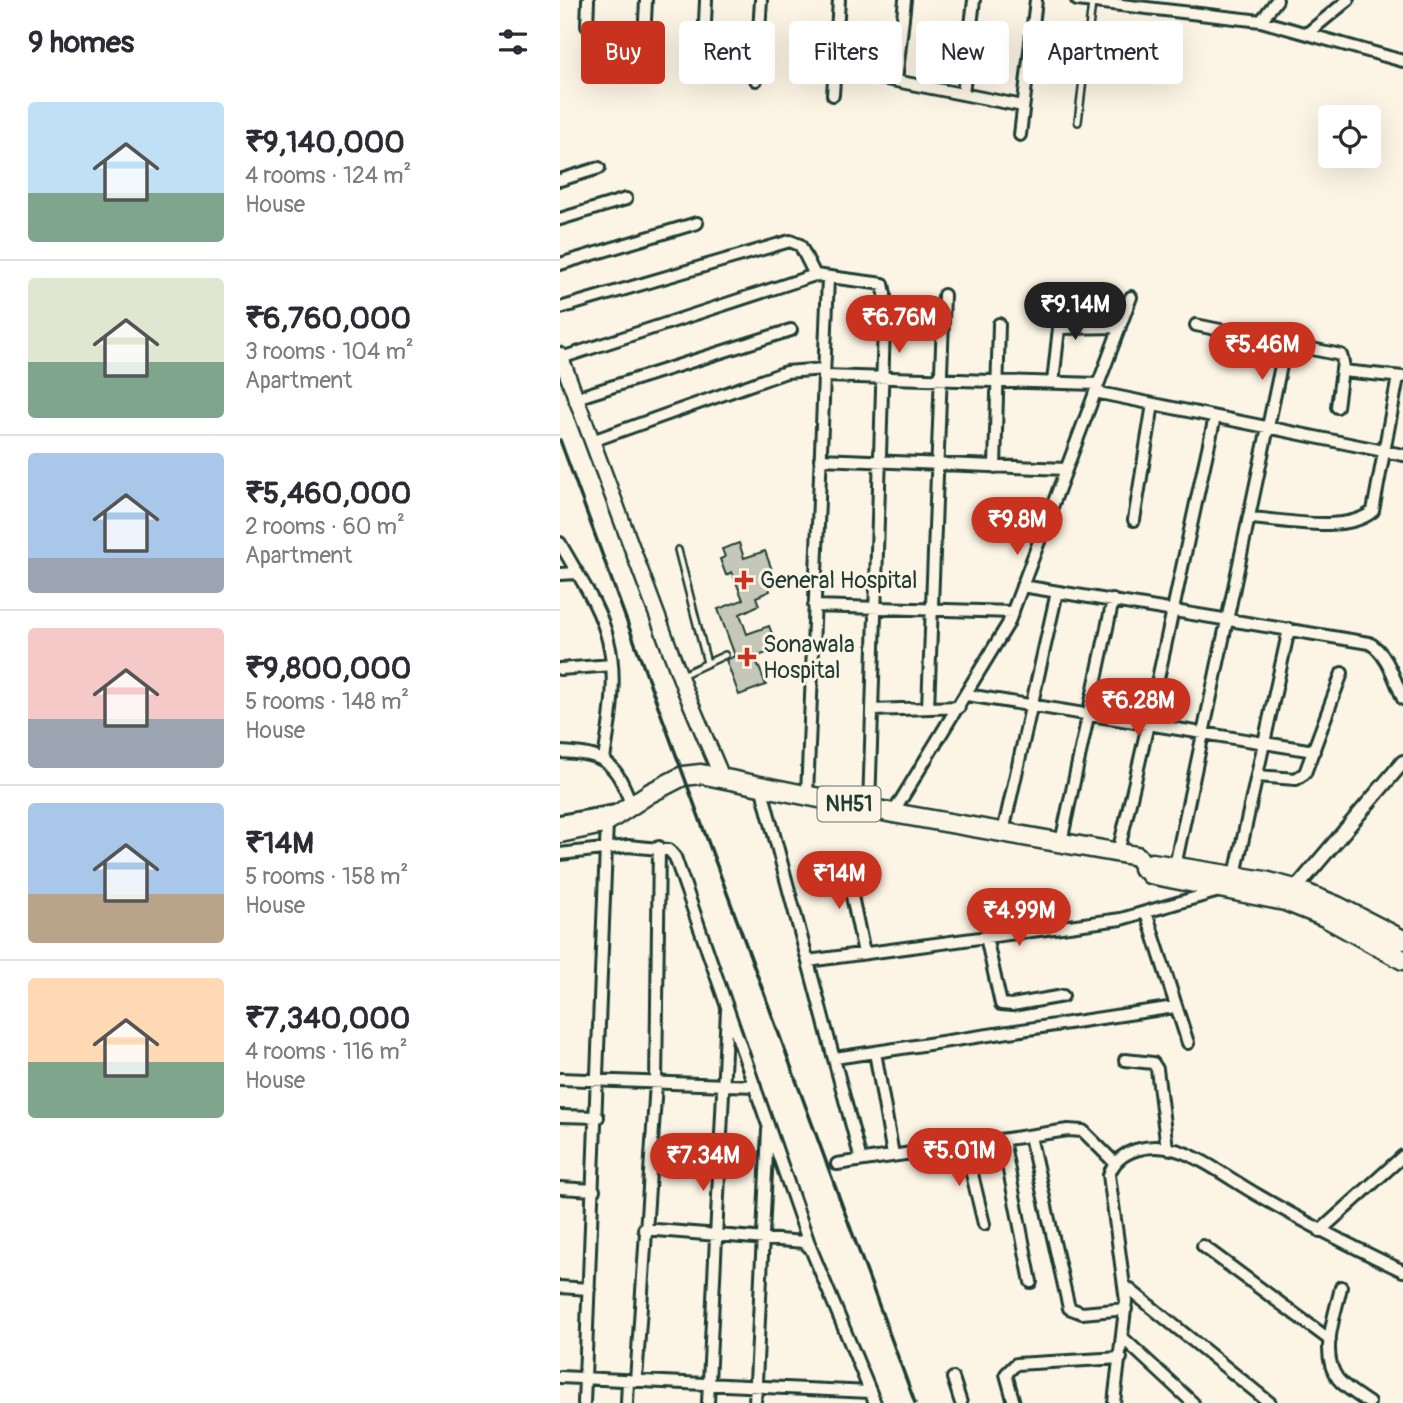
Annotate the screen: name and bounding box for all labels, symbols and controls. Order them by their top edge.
chip: Buy [581,21,665,84]
chip: Rent [679,21,775,84]
chip: Filters [789,21,902,84]
chip: New [916,21,1009,84]
chip: Apartment [1023,21,1183,84]
icon: filters [494,23,532,61]
text: 9 homes [28,24,134,61]
map controls [1318,105,1381,168]
button: locate [1318,105,1381,168]
text: ₹9,140,000 [245,124,405,161]
icon: home [84,130,168,214]
text: 4 rooms · 124 m² [245,161,411,190]
text: House [245,190,305,219]
pin: ₹9.14M [1018,282,1132,342]
text: ₹9.14M [1040,290,1110,319]
pin: ₹6.76M [842,296,956,355]
text: ₹6,760,000 [245,300,411,337]
text: ₹6.76M [862,303,936,332]
icon: home [84,306,168,390]
pin: ₹5.46M [1205,322,1319,382]
text: ₹5.46M [1225,330,1299,359]
text: 3 rooms · 104 m² [245,337,414,366]
text: Apartment [245,366,352,395]
text: ₹5,460,000 [245,475,411,512]
icon: home [84,481,168,565]
pin: ₹9.8M [968,498,1066,557]
text: ₹9.8M [988,505,1046,534]
text: 2 rooms · 60 m² [245,512,405,541]
text: Apartment [245,541,352,570]
place label: General Hospital [760,566,917,595]
marker: General Hospital [734,570,754,590]
place label: Sonawala Hospital [763,630,855,685]
marker: Sonawala Hospital [737,647,757,667]
text: ₹9,800,000 [245,650,411,687]
icon: home [84,656,168,740]
pin: ₹6.28M [1081,678,1195,738]
text: ₹6.28M [1101,686,1175,715]
text: 5 rooms · 148 m² [245,687,409,716]
text: House [245,716,305,745]
road number: NH51 [818,786,880,822]
text: ₹14M [245,825,314,862]
icon: home [84,831,168,915]
pin: ₹14M [798,852,880,911]
text: ₹14M [813,859,865,888]
text: 5 rooms · 158 m² [245,862,408,891]
pin: ₹4.99M [962,888,1076,948]
text: House [245,891,305,920]
text: ₹4.99M [983,896,1055,925]
text: ₹7,340,000 [245,1000,410,1037]
icon: home [84,1006,168,1090]
text: 4 rooms · 116 m² [245,1037,408,1066]
text: House [245,1066,305,1095]
pin: ₹5.01M [902,1128,1016,1188]
pin: ₹7.34M [646,1134,760,1193]
text: ₹5.01M [923,1136,995,1165]
text: ₹7.34M [666,1141,740,1170]

